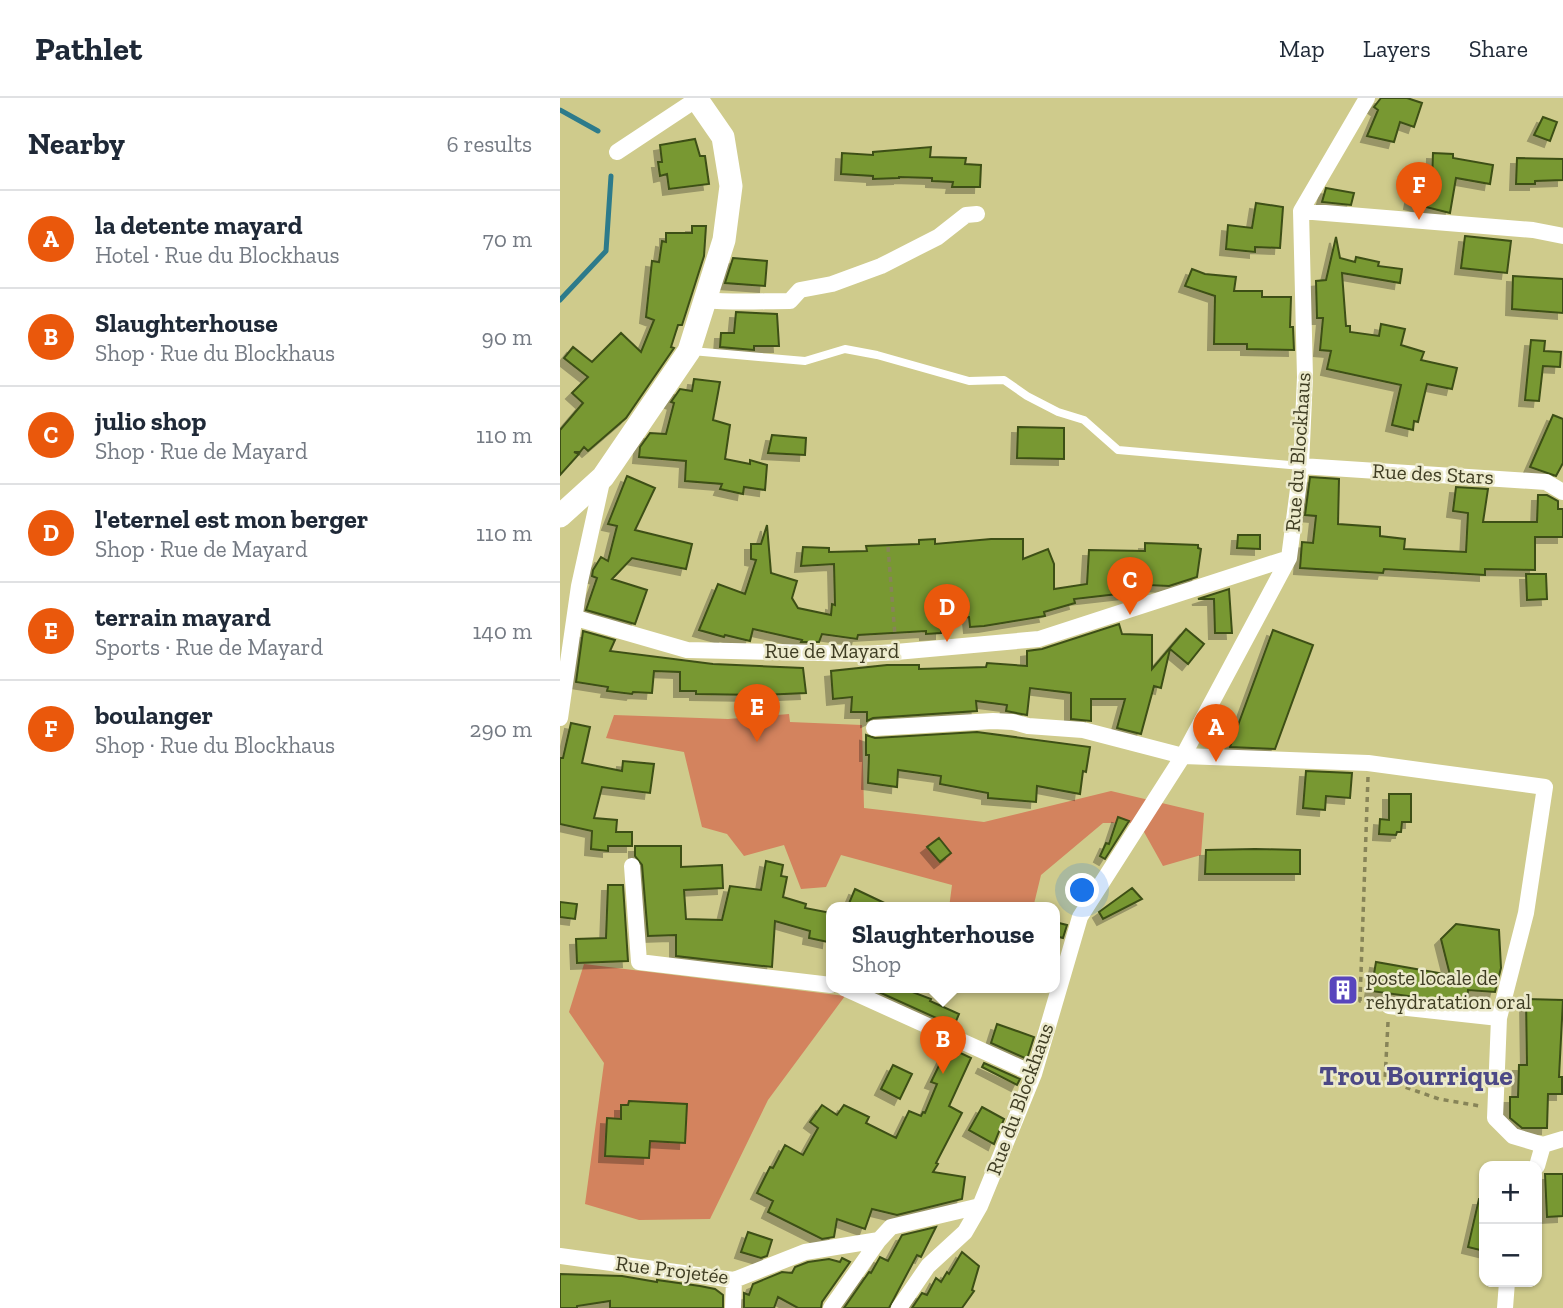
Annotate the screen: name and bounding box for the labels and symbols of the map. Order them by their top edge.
pin: F [1396,162,1442,220]
street label: Rue du Blockhaus [1279,371,1316,533]
street label: Rue des Stars [1372,458,1495,489]
pin: C [1107,557,1153,615]
pin: D [924,584,970,642]
street label: Rue de Mayard [765,638,900,663]
pin: E [734,684,780,742]
pin: A [1193,704,1239,762]
your location [1065,873,1099,907]
place label: poste locale de rehydratation oral [1366,965,1532,1014]
building icon: poste locale de rehydratation oral [1326,973,1360,1007]
pin: B [920,1016,966,1074]
street label: Rue du Blockhaus [980,1019,1059,1178]
district label: Trou Bourrique [1319,1059,1513,1092]
street label: Rue Projetée [614,1250,730,1290]

